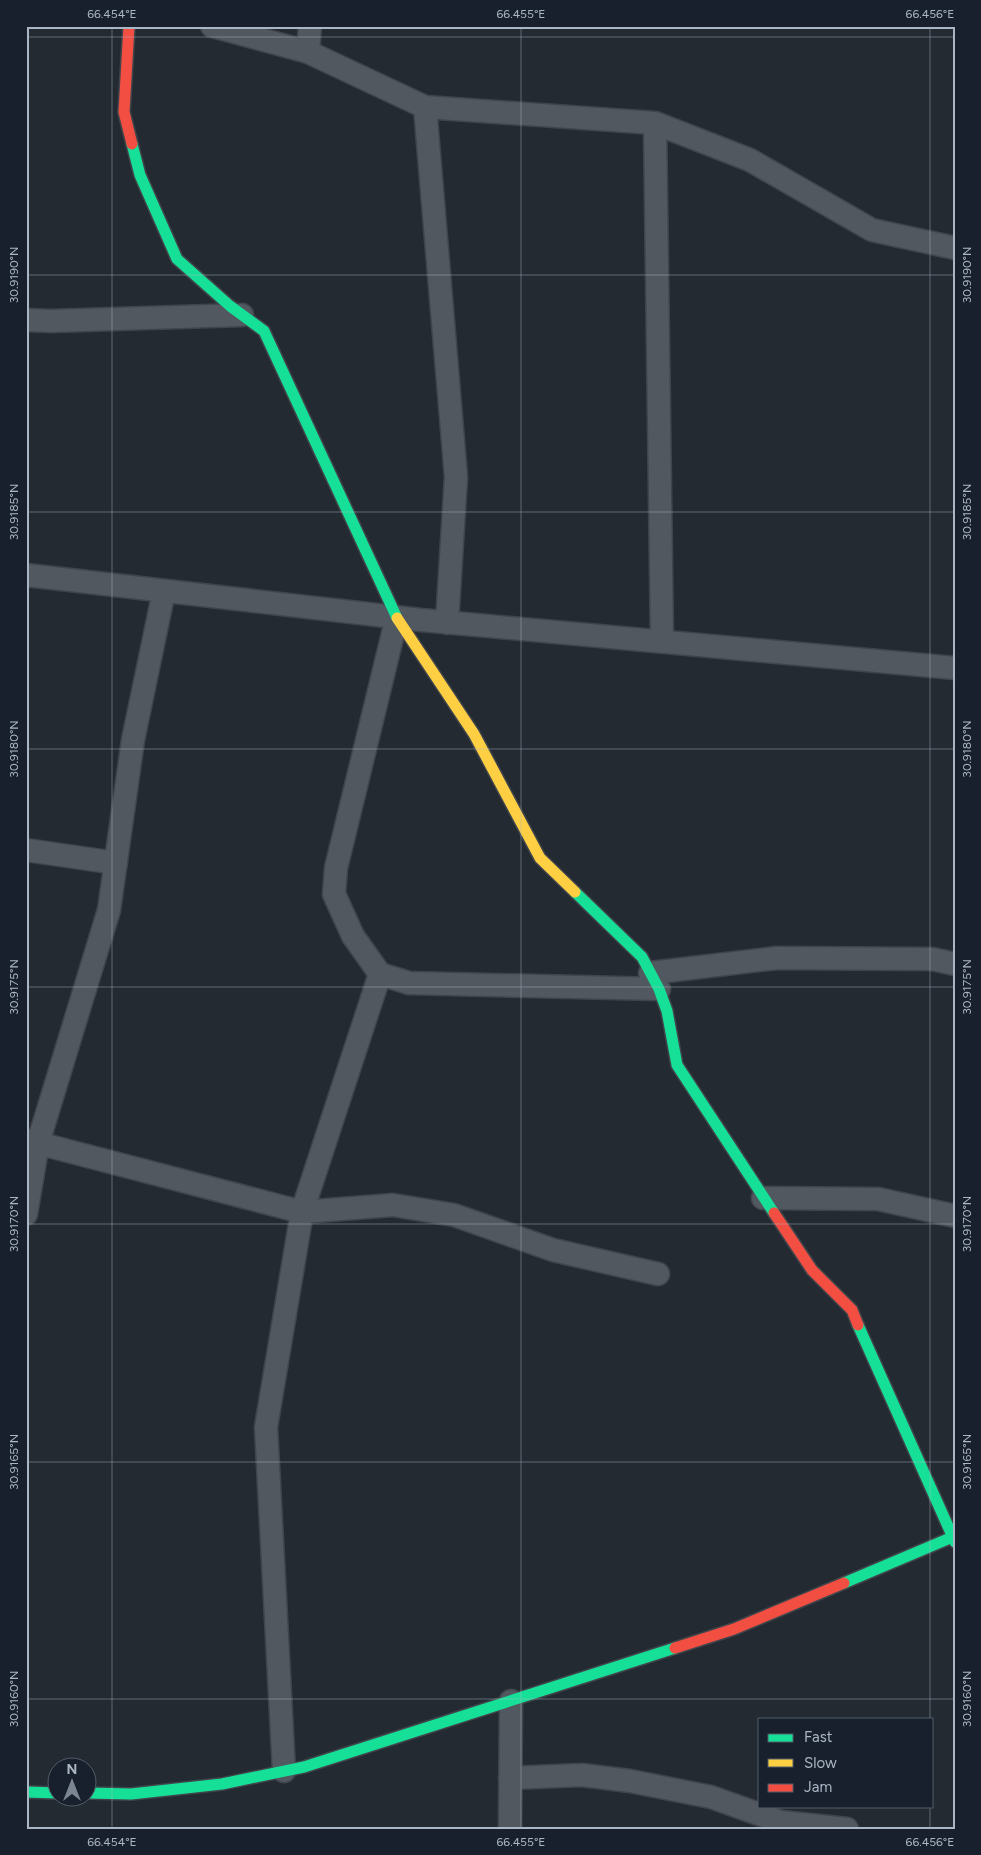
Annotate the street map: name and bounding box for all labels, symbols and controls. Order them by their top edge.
text: 66.454°E [87,7,137,21]
text: 66.455°E [497,7,545,21]
text: 66.456°E [906,7,954,21]
text: 30.9190°N [7,247,21,303]
text: 30.9190°N [960,247,974,303]
text: 30.9185°N [7,484,21,540]
text: 30.9185°N [960,484,974,540]
text: 30.9180°N [7,720,21,778]
text: 30.9180°N [960,720,974,778]
text: 30.9175°N [7,959,21,1015]
text: 30.9175°N [960,959,974,1015]
text: 30.9170°N [7,1196,21,1252]
text: 30.9170°N [960,1196,974,1252]
text: 30.9165°N [7,1434,21,1490]
text: 30.9165°N [960,1434,974,1490]
text: 30.9160°N [7,1671,21,1727]
text: 30.9160°N [960,1671,974,1727]
legend [758,1718,934,1808]
text: Fast [804,1728,833,1746]
text: Slow [804,1754,837,1772]
north arrow [48,1758,98,1808]
text: N [67,1761,77,1778]
text: Jam [804,1778,832,1796]
text: 66.454°E [87,1835,137,1849]
text: 66.455°E [497,1835,545,1849]
text: 66.456°E [906,1835,954,1849]

